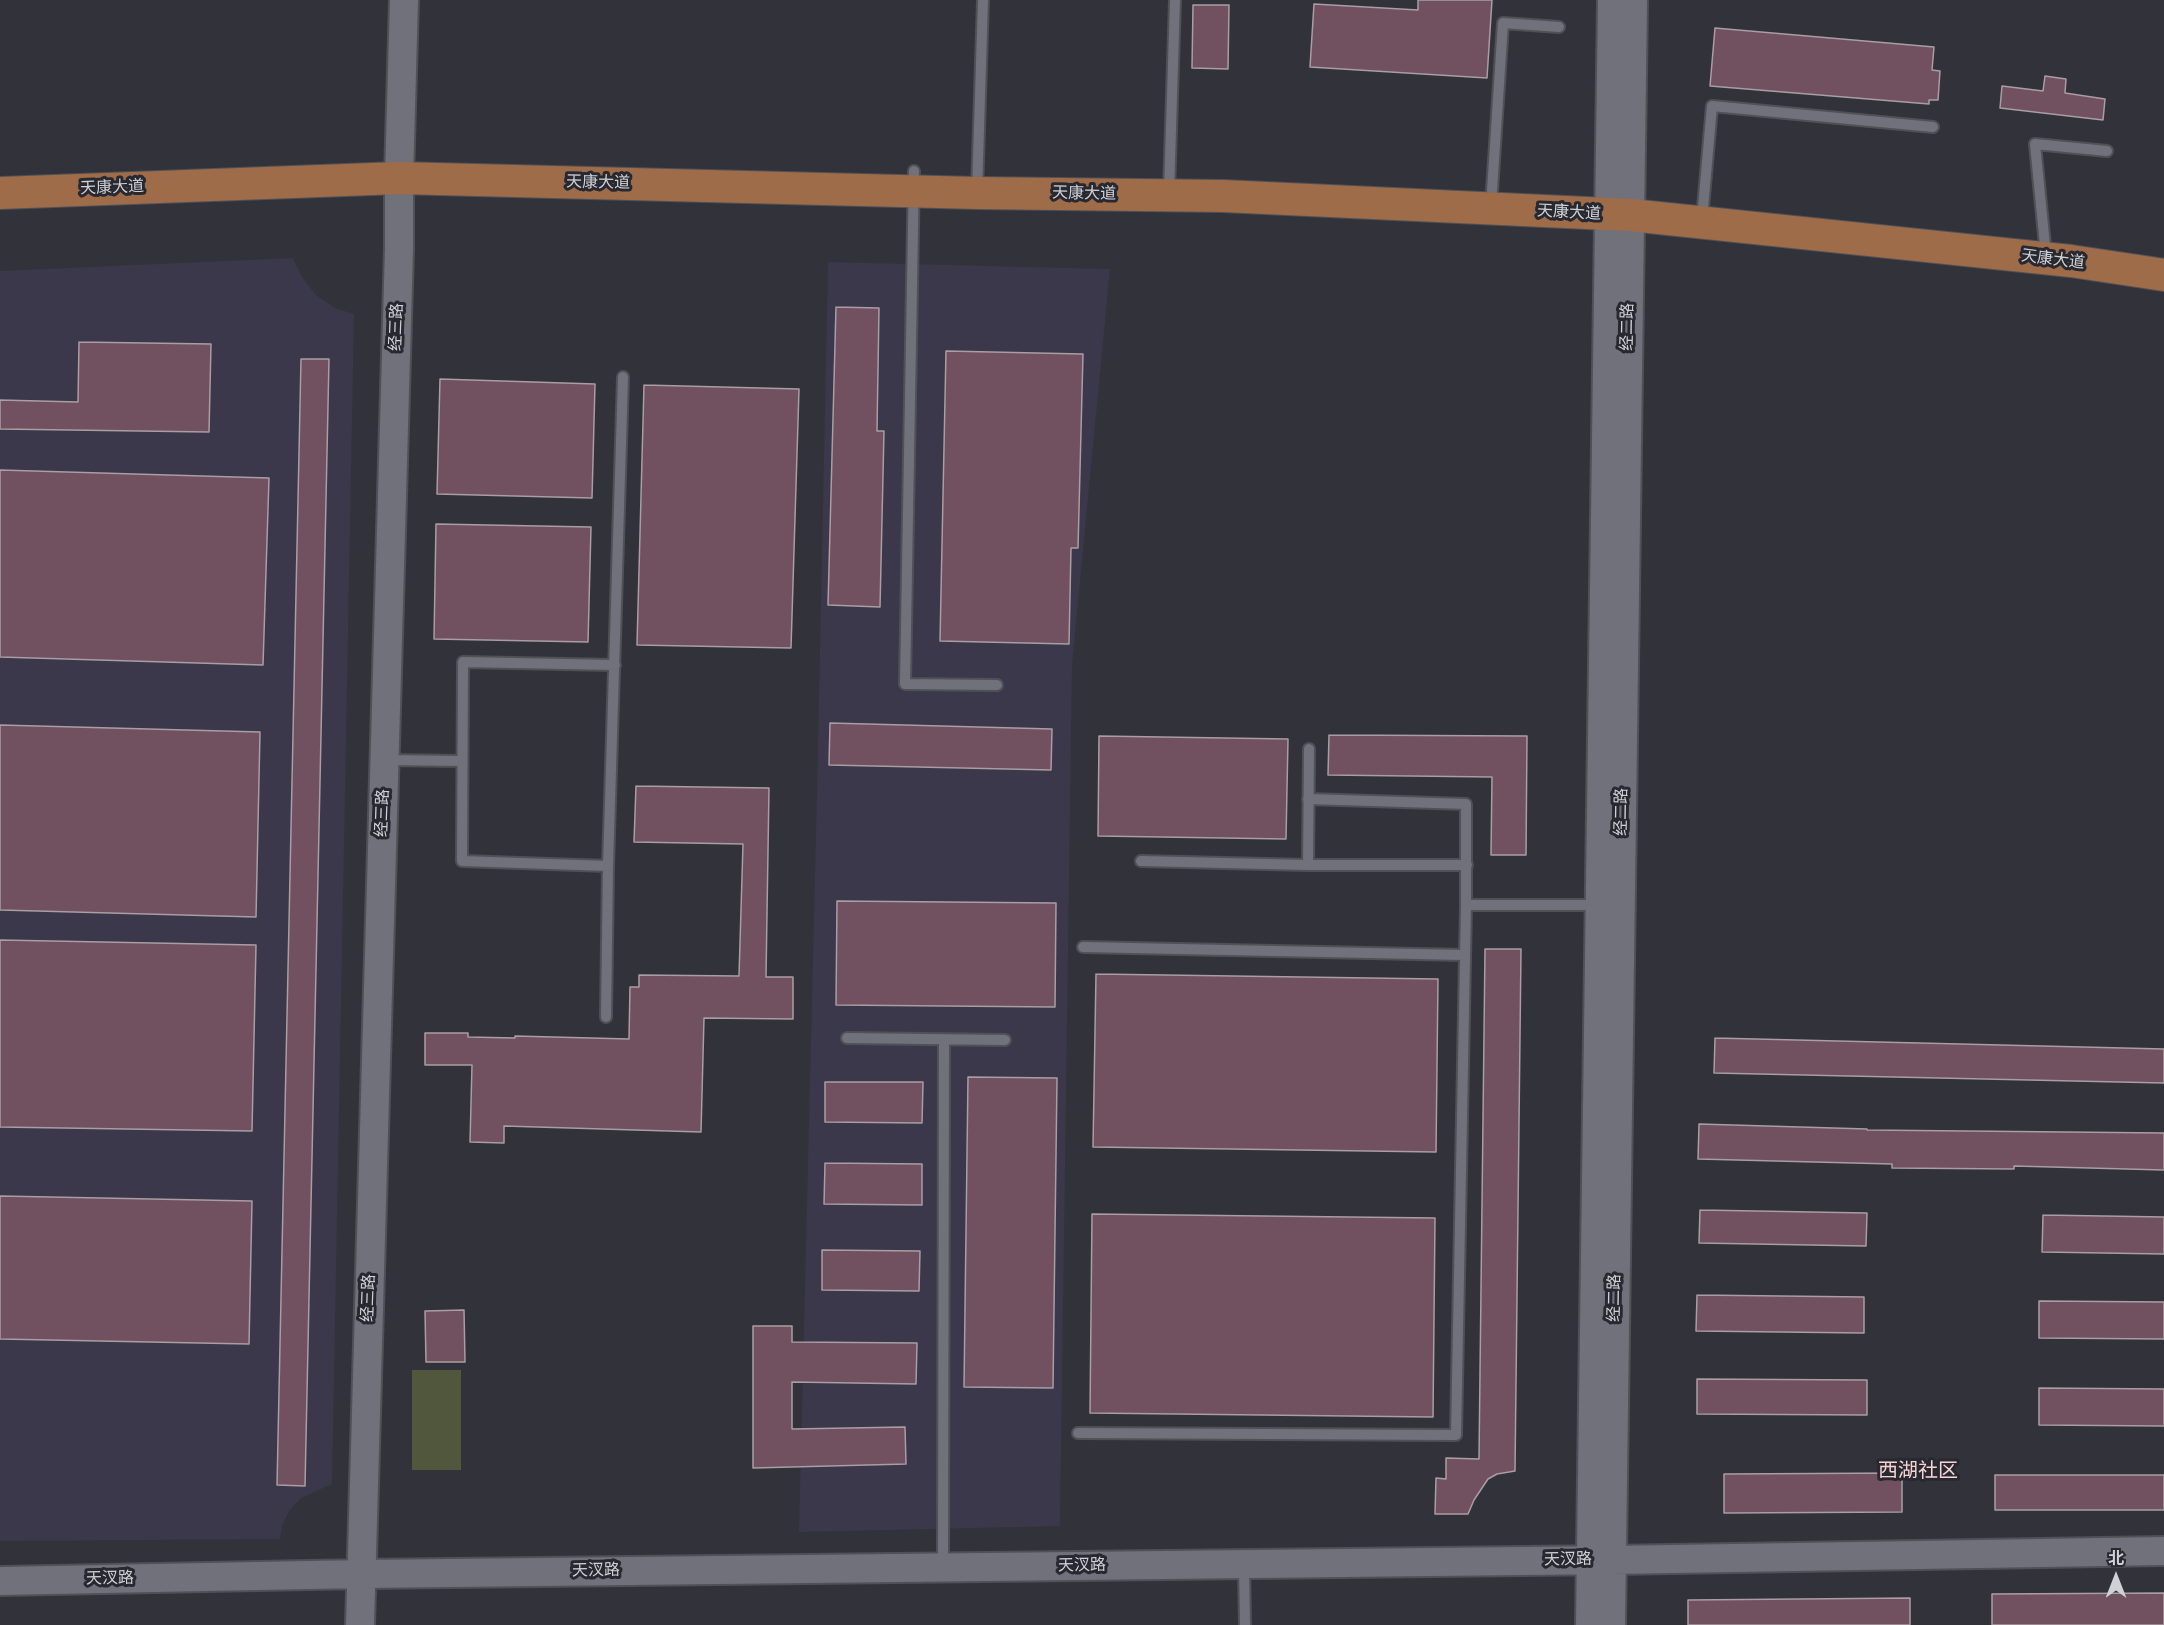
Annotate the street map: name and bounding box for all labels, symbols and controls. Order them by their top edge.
street label: 天康大道 [566,173,630,193]
street label: 天康大道 [80,177,144,199]
street label: 天康大道 [1052,184,1116,204]
street label: 天康大道 [1537,202,1601,224]
street label: 天康大道 [2020,247,2086,273]
street label: 经三路 [387,303,407,351]
street label: 经二路 [1618,303,1638,351]
street label: 经二路 [1612,788,1632,836]
street label: 经三路 [373,789,393,837]
street label: 经三路 [359,1274,379,1322]
street label: 经二路 [1605,1274,1625,1322]
district label: 西湖社区 [1878,1460,1958,1484]
north arrow [2086,1547,2146,1607]
text: 北 [2108,1549,2124,1568]
street label: 天汊路 [1544,1550,1592,1570]
street label: 天汊路 [1058,1556,1106,1576]
street label: 天汊路 [572,1561,620,1581]
street label: 天汊路 [86,1569,134,1589]

